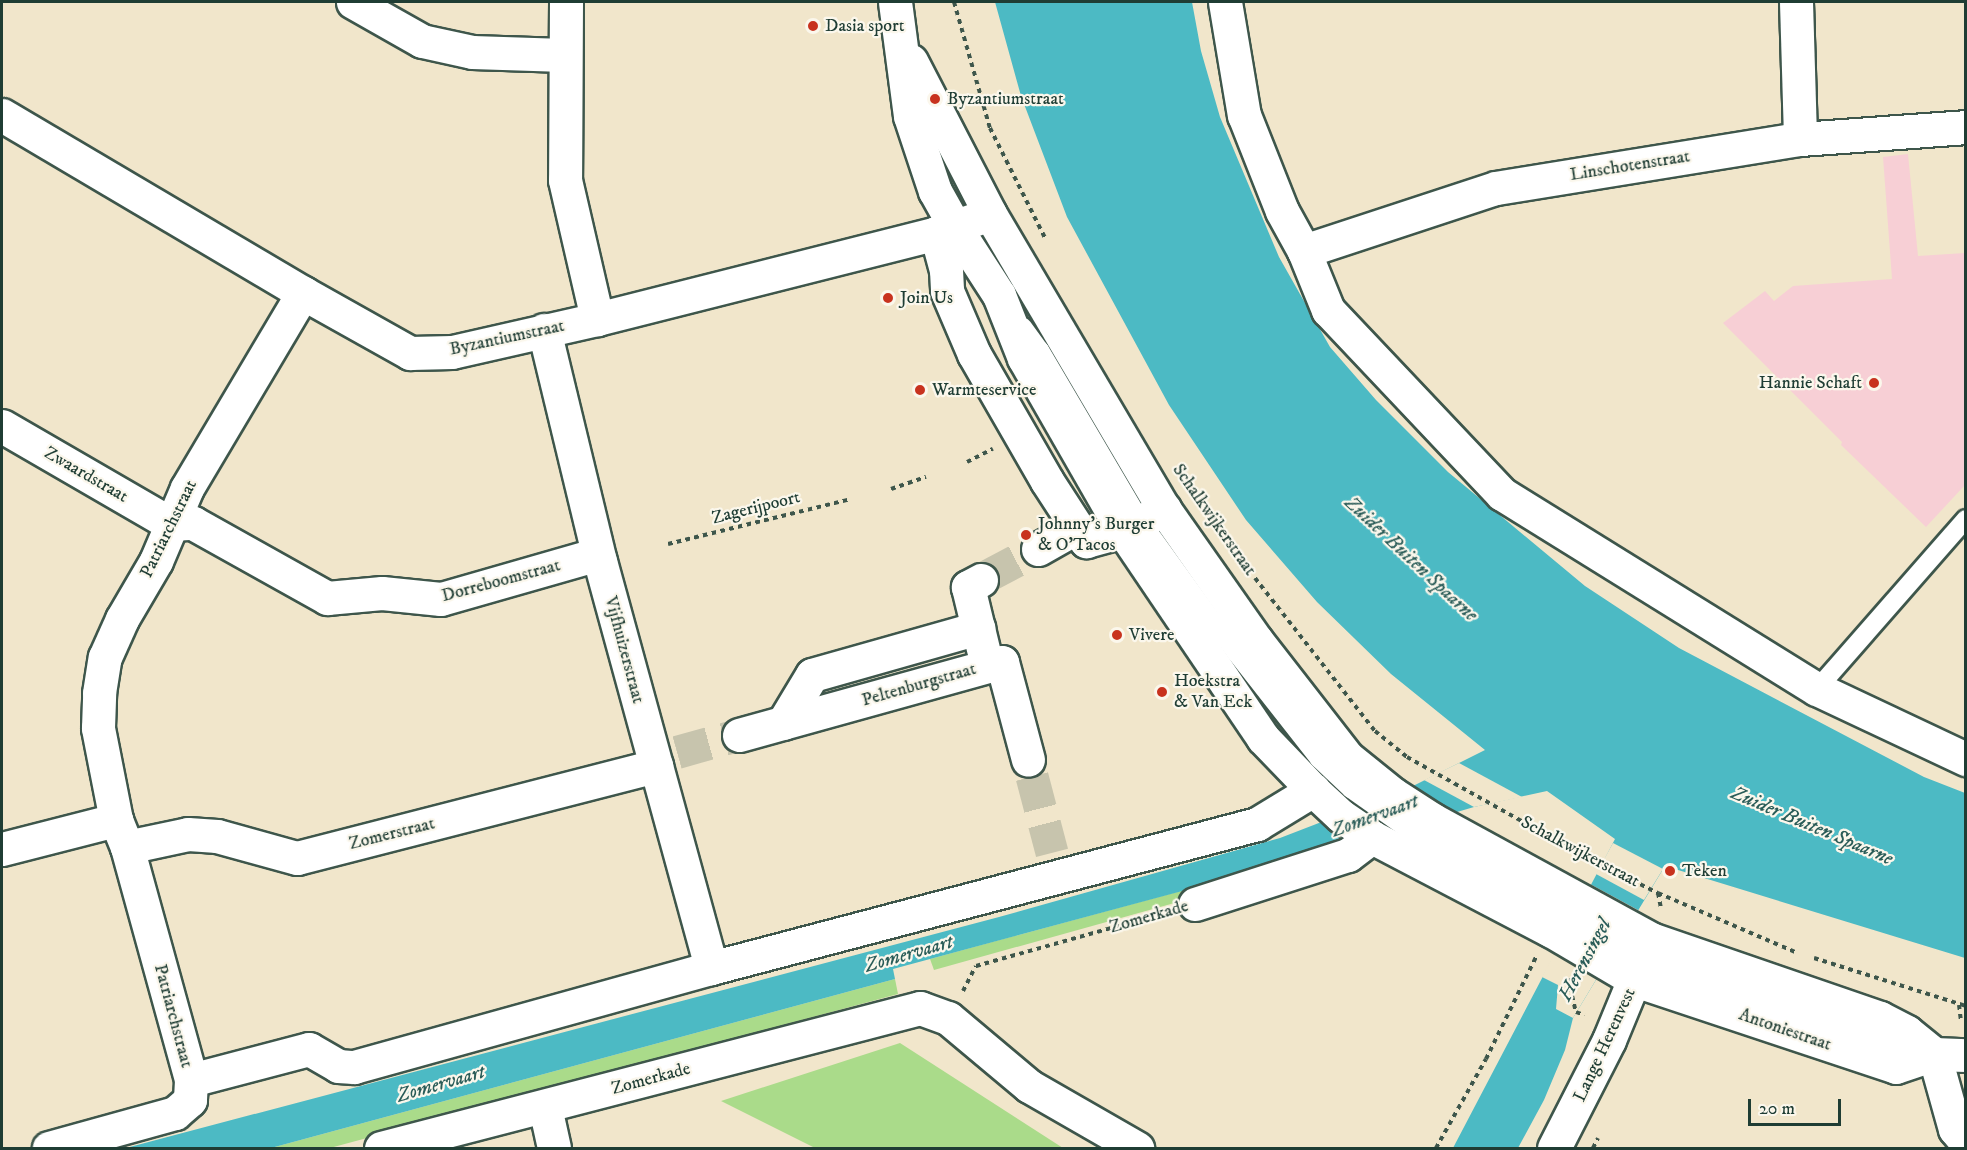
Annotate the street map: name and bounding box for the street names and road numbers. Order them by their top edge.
street label: Linschotenstraat [1569,146,1691,186]
street label: Byzantiumstraat [448,315,566,361]
street label: Zwaardstraat [40,442,132,508]
street label: Schalkwijkerstraat [1167,460,1261,580]
street label: Patriarchstraat [136,477,202,581]
street label: Zagerijpoort [710,487,802,529]
street label: Dorreboomstraat [439,555,563,607]
street label: Vijfhuizerstraat [599,594,649,706]
street label: Peltenburgstraat [859,658,979,712]
street label: Schalkwijkerstraat [1517,812,1643,892]
street label: Zomerstraat [347,813,437,855]
street label: Zomerkade [1107,895,1191,939]
street label: Patriarchstraat [149,962,197,1070]
street label: Lange Herenvest [1569,985,1641,1105]
street label: Antoniestraat [1736,1004,1834,1056]
street label: Zomerkade [609,1058,693,1100]

